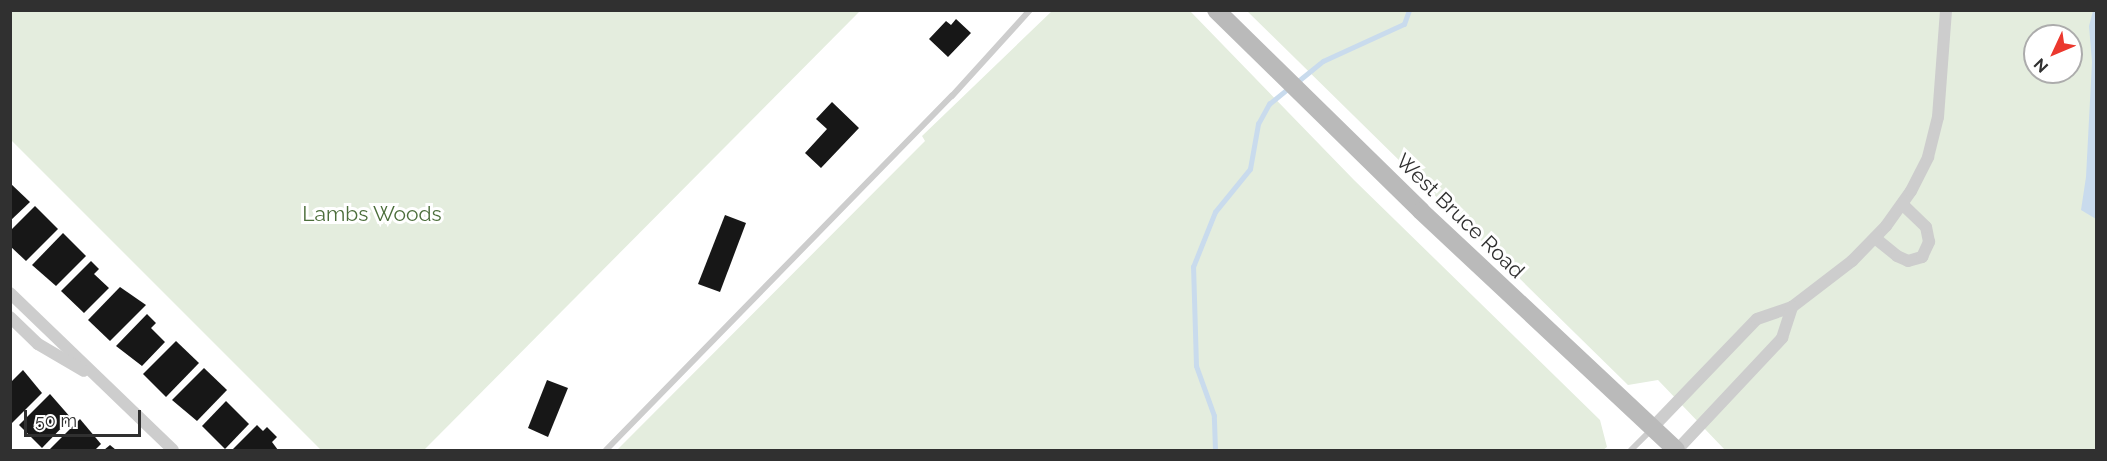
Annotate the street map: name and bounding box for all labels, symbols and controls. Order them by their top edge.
north arrow [2023,24,2083,84]
text: N [2030,54,2052,76]
street label: West Bruce Road [1391,148,1529,284]
park label: Lambs Woods [302,201,442,227]
scale bar [27,398,144,436]
text: 50 m [35,410,77,431]

